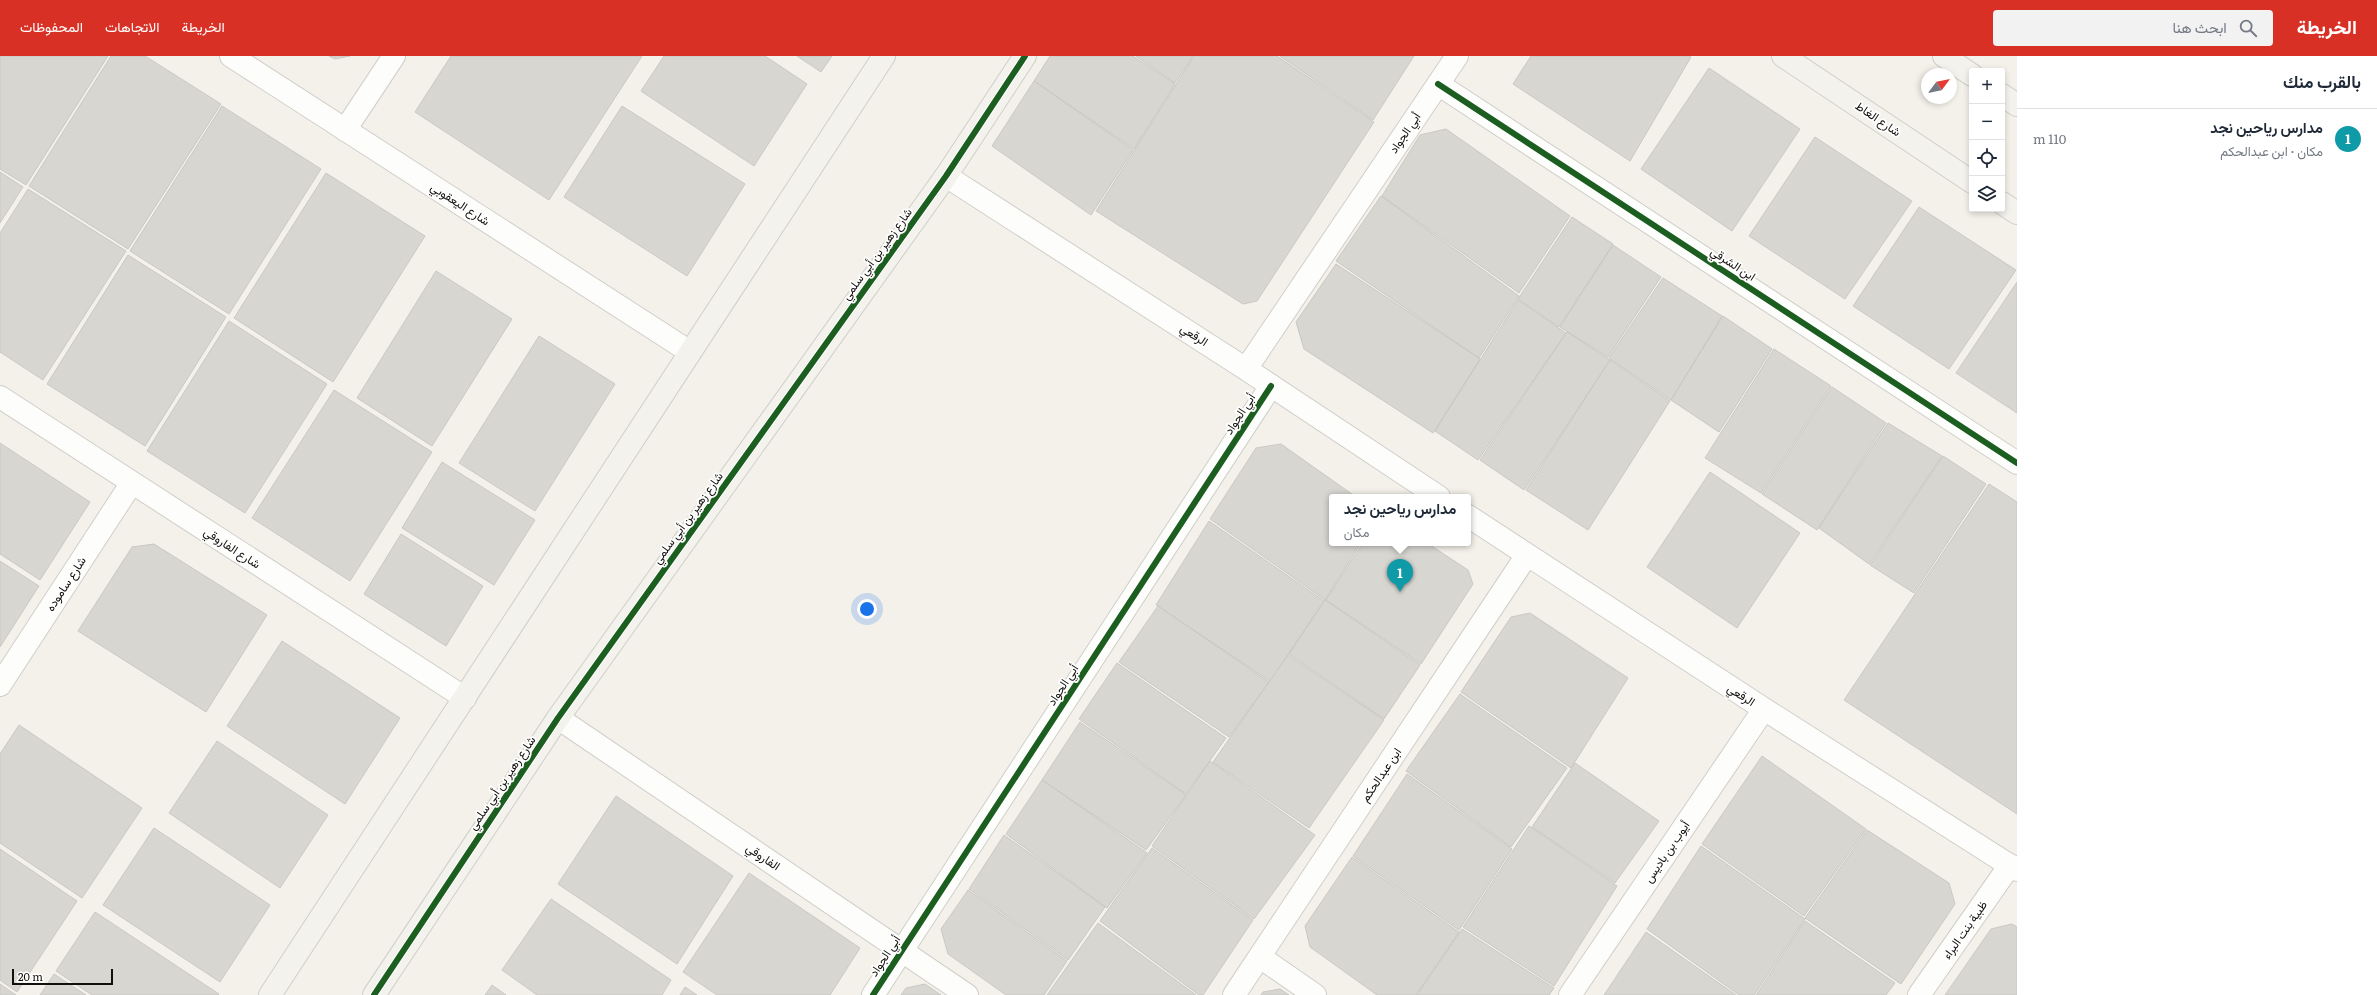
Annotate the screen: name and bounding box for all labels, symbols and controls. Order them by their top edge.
search box [1993,10,2273,46]
text: الخريطة [2297,12,2357,40]
text: ابحث هنا [2172,15,2227,38]
text: المحفوظات [20,16,83,36]
text: الاتجاهات [105,16,159,36]
text: الخريطة [181,16,225,36]
icon: search [2237,17,2259,39]
north arrow [1921,68,1957,104]
map controls [1969,68,2005,212]
button: + [1969,68,2005,104]
text: بالقرب منك [2283,68,2361,93]
street label: شارع الغاط [1852,96,1905,141]
button: − [1969,104,2005,140]
street label: أبي الجواد [1384,108,1426,158]
text: مدارس رياحين نجد [2210,115,2323,138]
text: 110 m [2033,129,2066,148]
text: 1 [2345,129,2351,148]
button: locate [1969,140,2005,176]
text: مكان · ابن عبدالحكم [2220,141,2323,160]
button: layers [1969,176,2005,212]
street label: شارع اليعقوبي [426,177,494,231]
street label: شارع زهير بن أبي سلمي [837,204,917,304]
street label: ابن الشرقي [1706,242,1760,286]
street label: الرقعي [1176,318,1212,352]
street label: أبي الجواد [1219,389,1261,439]
street label: شارع زهير بن أبي سلمي [648,468,728,568]
popup [1329,494,1471,546]
text: مدارس رياحين نجد [1344,496,1456,519]
street label: شارع الفاروقي [200,522,264,574]
text: مكان [1344,522,1369,541]
street label: شارع ساموده [41,552,90,615]
pin: 1 [1387,559,1413,592]
your location [857,599,877,619]
street label: أبي الجواد [1042,660,1084,710]
street label: الرقعي [1723,678,1759,712]
street label: شارع زهير بن أبي سلمي [463,732,541,834]
street label: ابن عبدالحكم [1355,744,1405,805]
street label: أيوب بن باديس [1639,817,1694,886]
street label: الفاروقي [742,838,784,876]
street label: ظبية بنت البراء [1937,896,1991,962]
street label: أبي الجواد [864,931,906,981]
scale bar [12,967,113,986]
text: 20 m [18,968,43,984]

